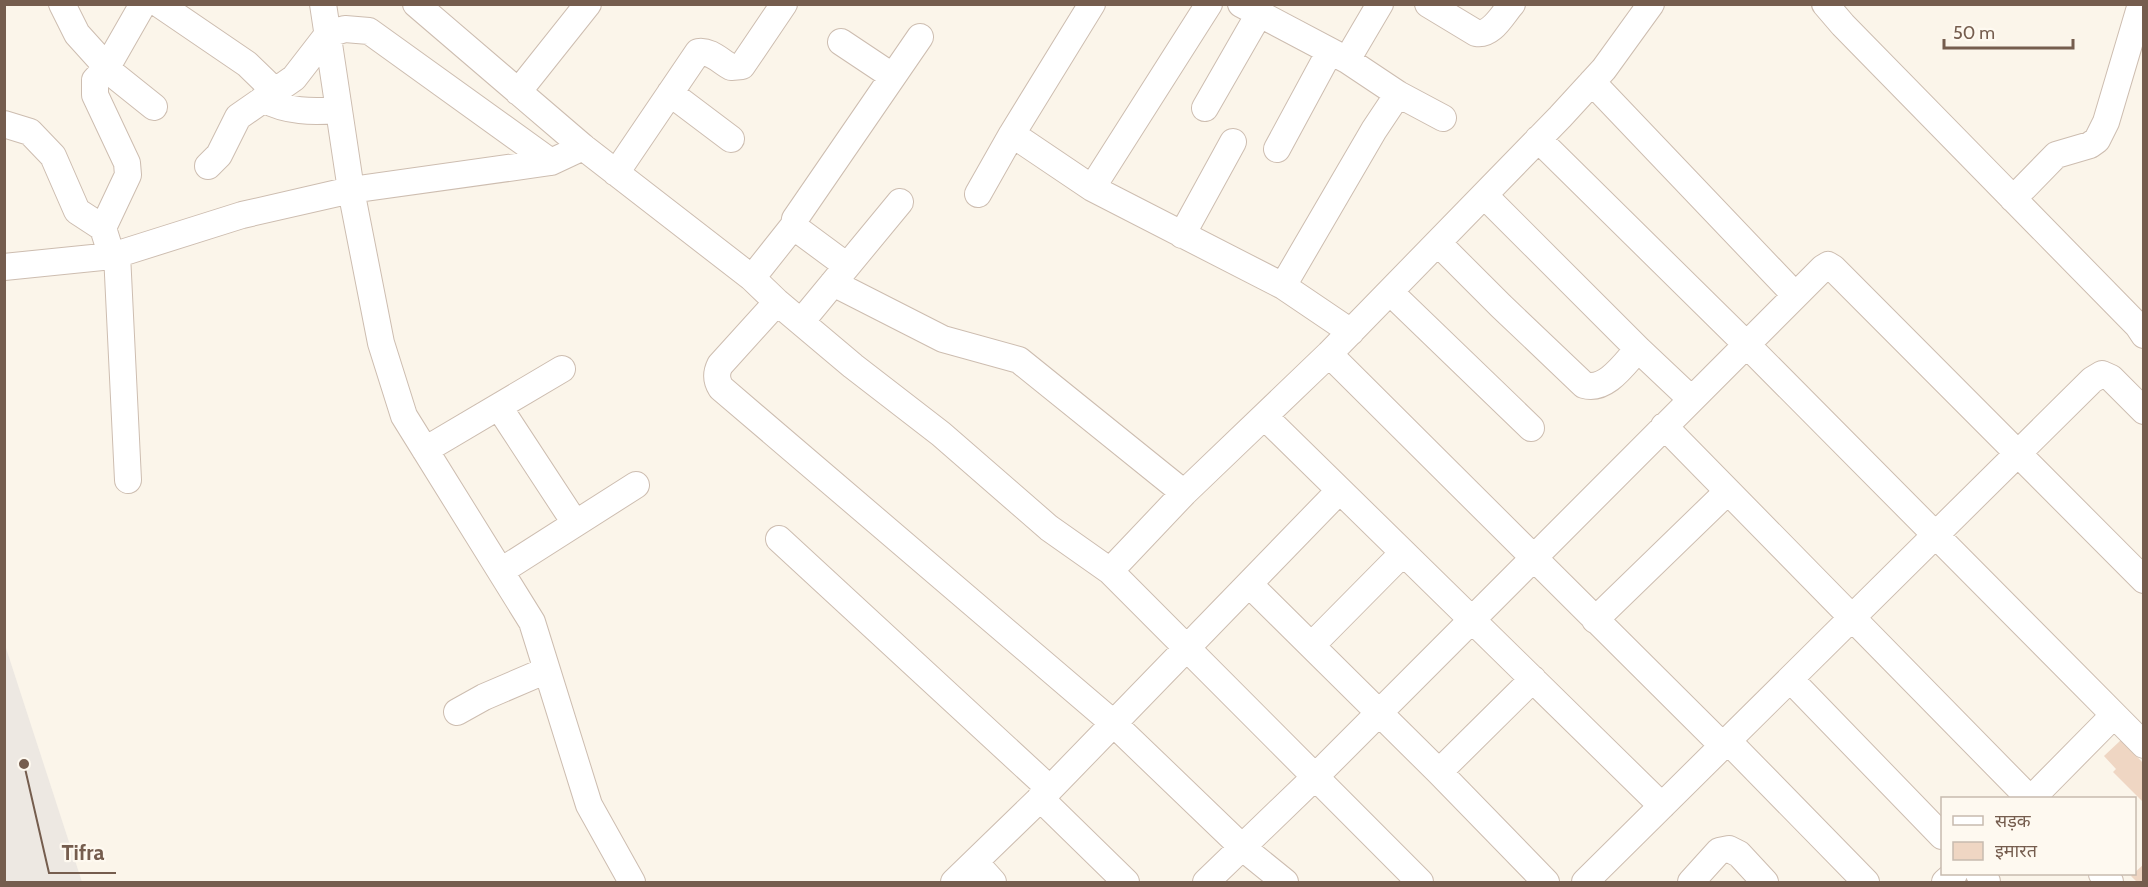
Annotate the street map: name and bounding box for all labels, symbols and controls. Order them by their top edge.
scale bar [1944,12,2073,50]
text: 50 m [1953,22,1995,44]
legend [1941,797,2136,875]
text: सड़क [1995,810,2032,832]
callout: Tifra [49,833,116,873]
text: Tifra [62,839,104,866]
text: इमारत [1995,840,2038,862]

